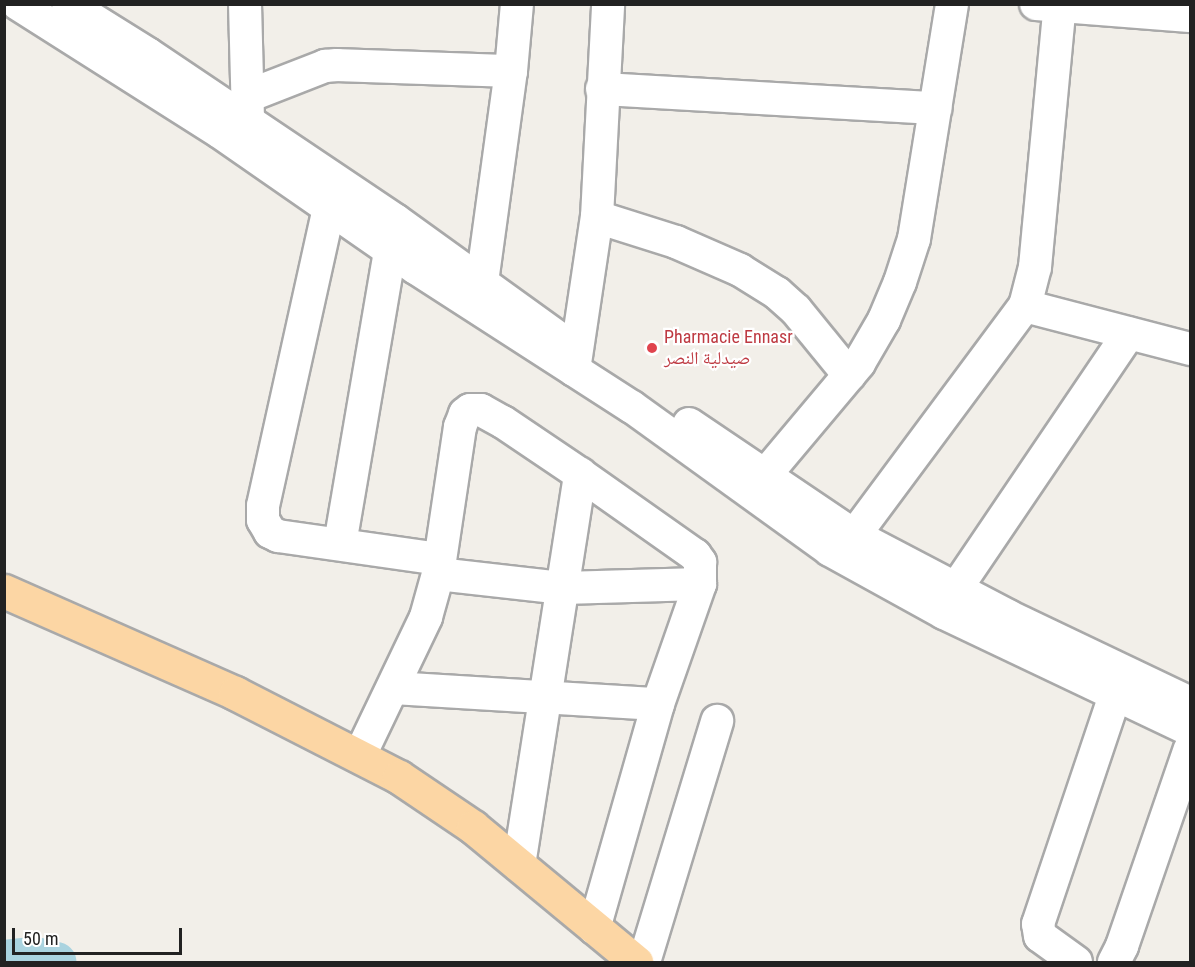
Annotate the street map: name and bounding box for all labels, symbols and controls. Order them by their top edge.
place label: Pharmacie Ennasr صيدلية النصر [664,327,793,370]
marker: Pharmacie Ennasr صيدلية النصر [645,341,659,355]
scale bar [15,916,184,954]
text: 50 m [23,928,58,949]

